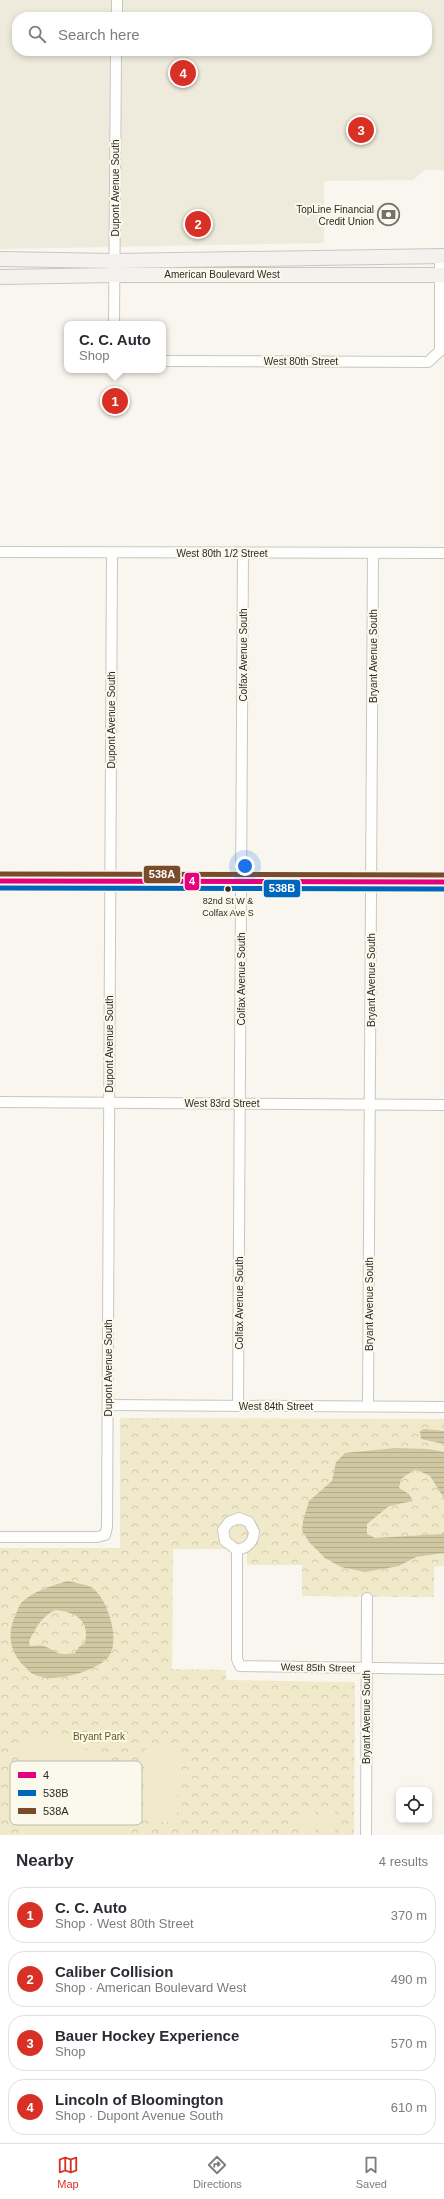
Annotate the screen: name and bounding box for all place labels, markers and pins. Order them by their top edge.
pin: 4 [170,58,196,88]
pin: 3 [348,115,374,145]
bank icon: TopLine Financial Credit Union [376,202,402,228]
place label: TopLine Financial Credit Union [296,204,374,227]
pin: 2 [185,209,211,239]
pin: 1 [102,386,128,416]
marker: 82nd St W & Colfax Ave S [223,884,233,894]
place label: 82nd St W & Colfax Ave S [202,896,254,918]

